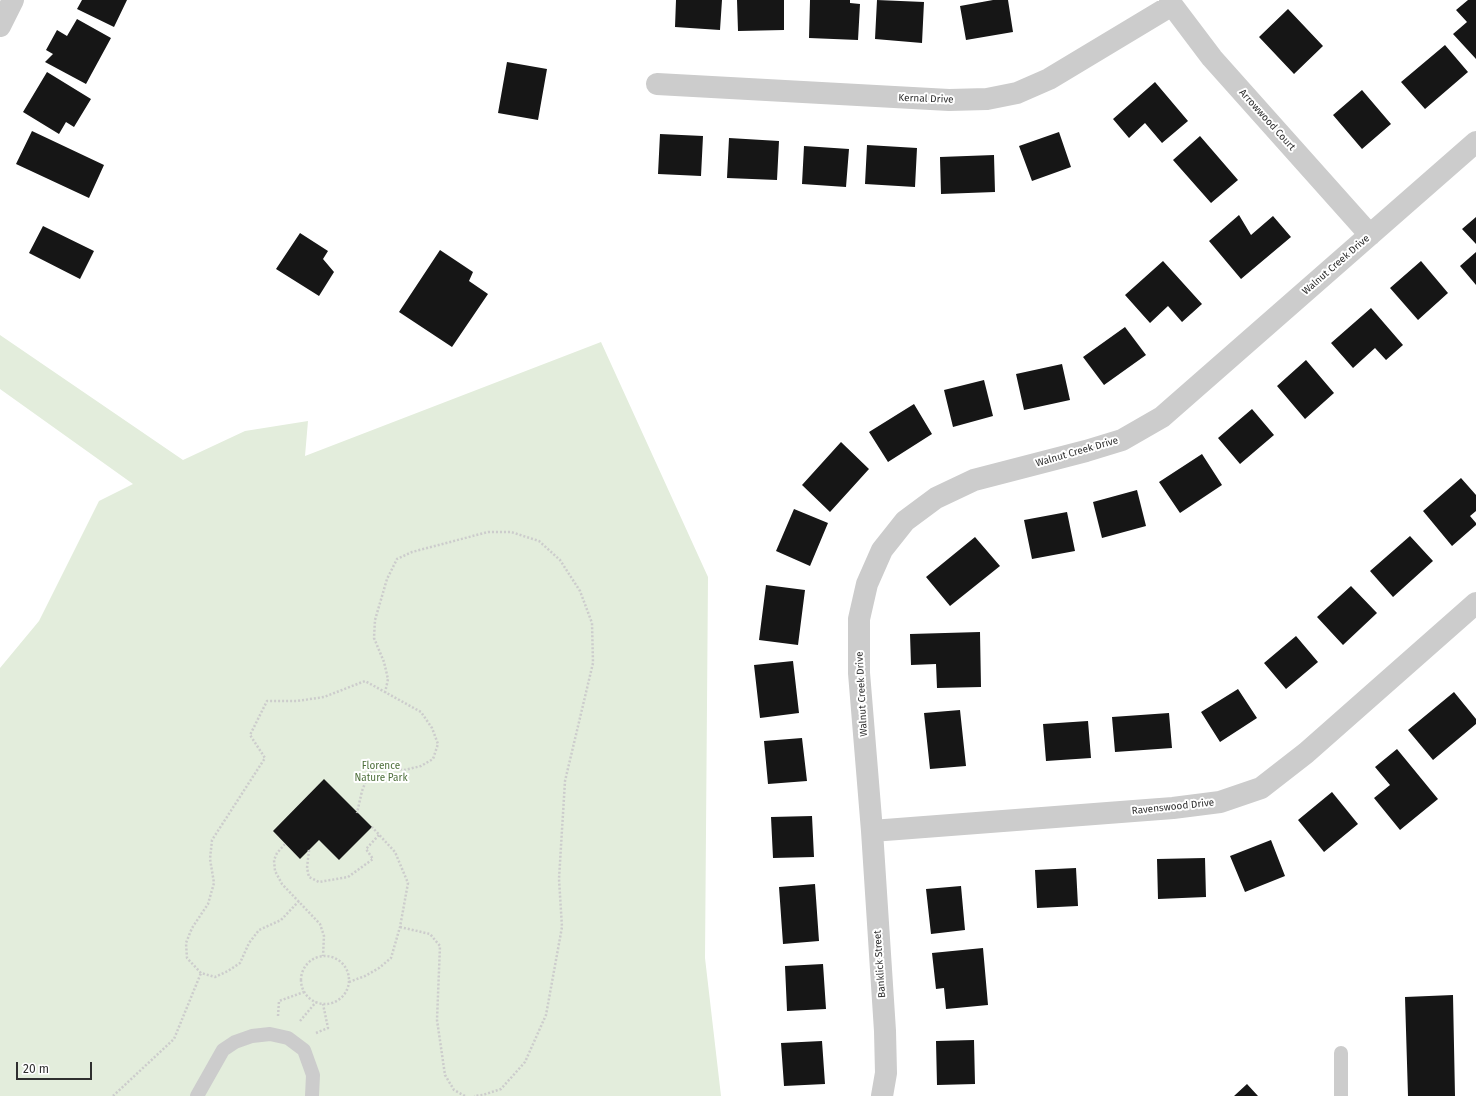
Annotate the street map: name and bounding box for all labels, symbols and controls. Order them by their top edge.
street label: Arrowwood Court [1236,87,1298,153]
street label: Kernal Drive [898,92,954,106]
street label: Walnut Creek Drive [1300,232,1372,298]
street label: Walnut Creek Drive [1034,434,1120,470]
street label: Walnut Creek Drive [854,651,870,737]
park label: Florence Nature Park [354,760,408,784]
street label: Ravenswood Drive [1131,797,1215,817]
street label: Banklick Street [872,930,888,998]
scale bar [18,1054,94,1080]
text: 20 m [23,1062,49,1076]

